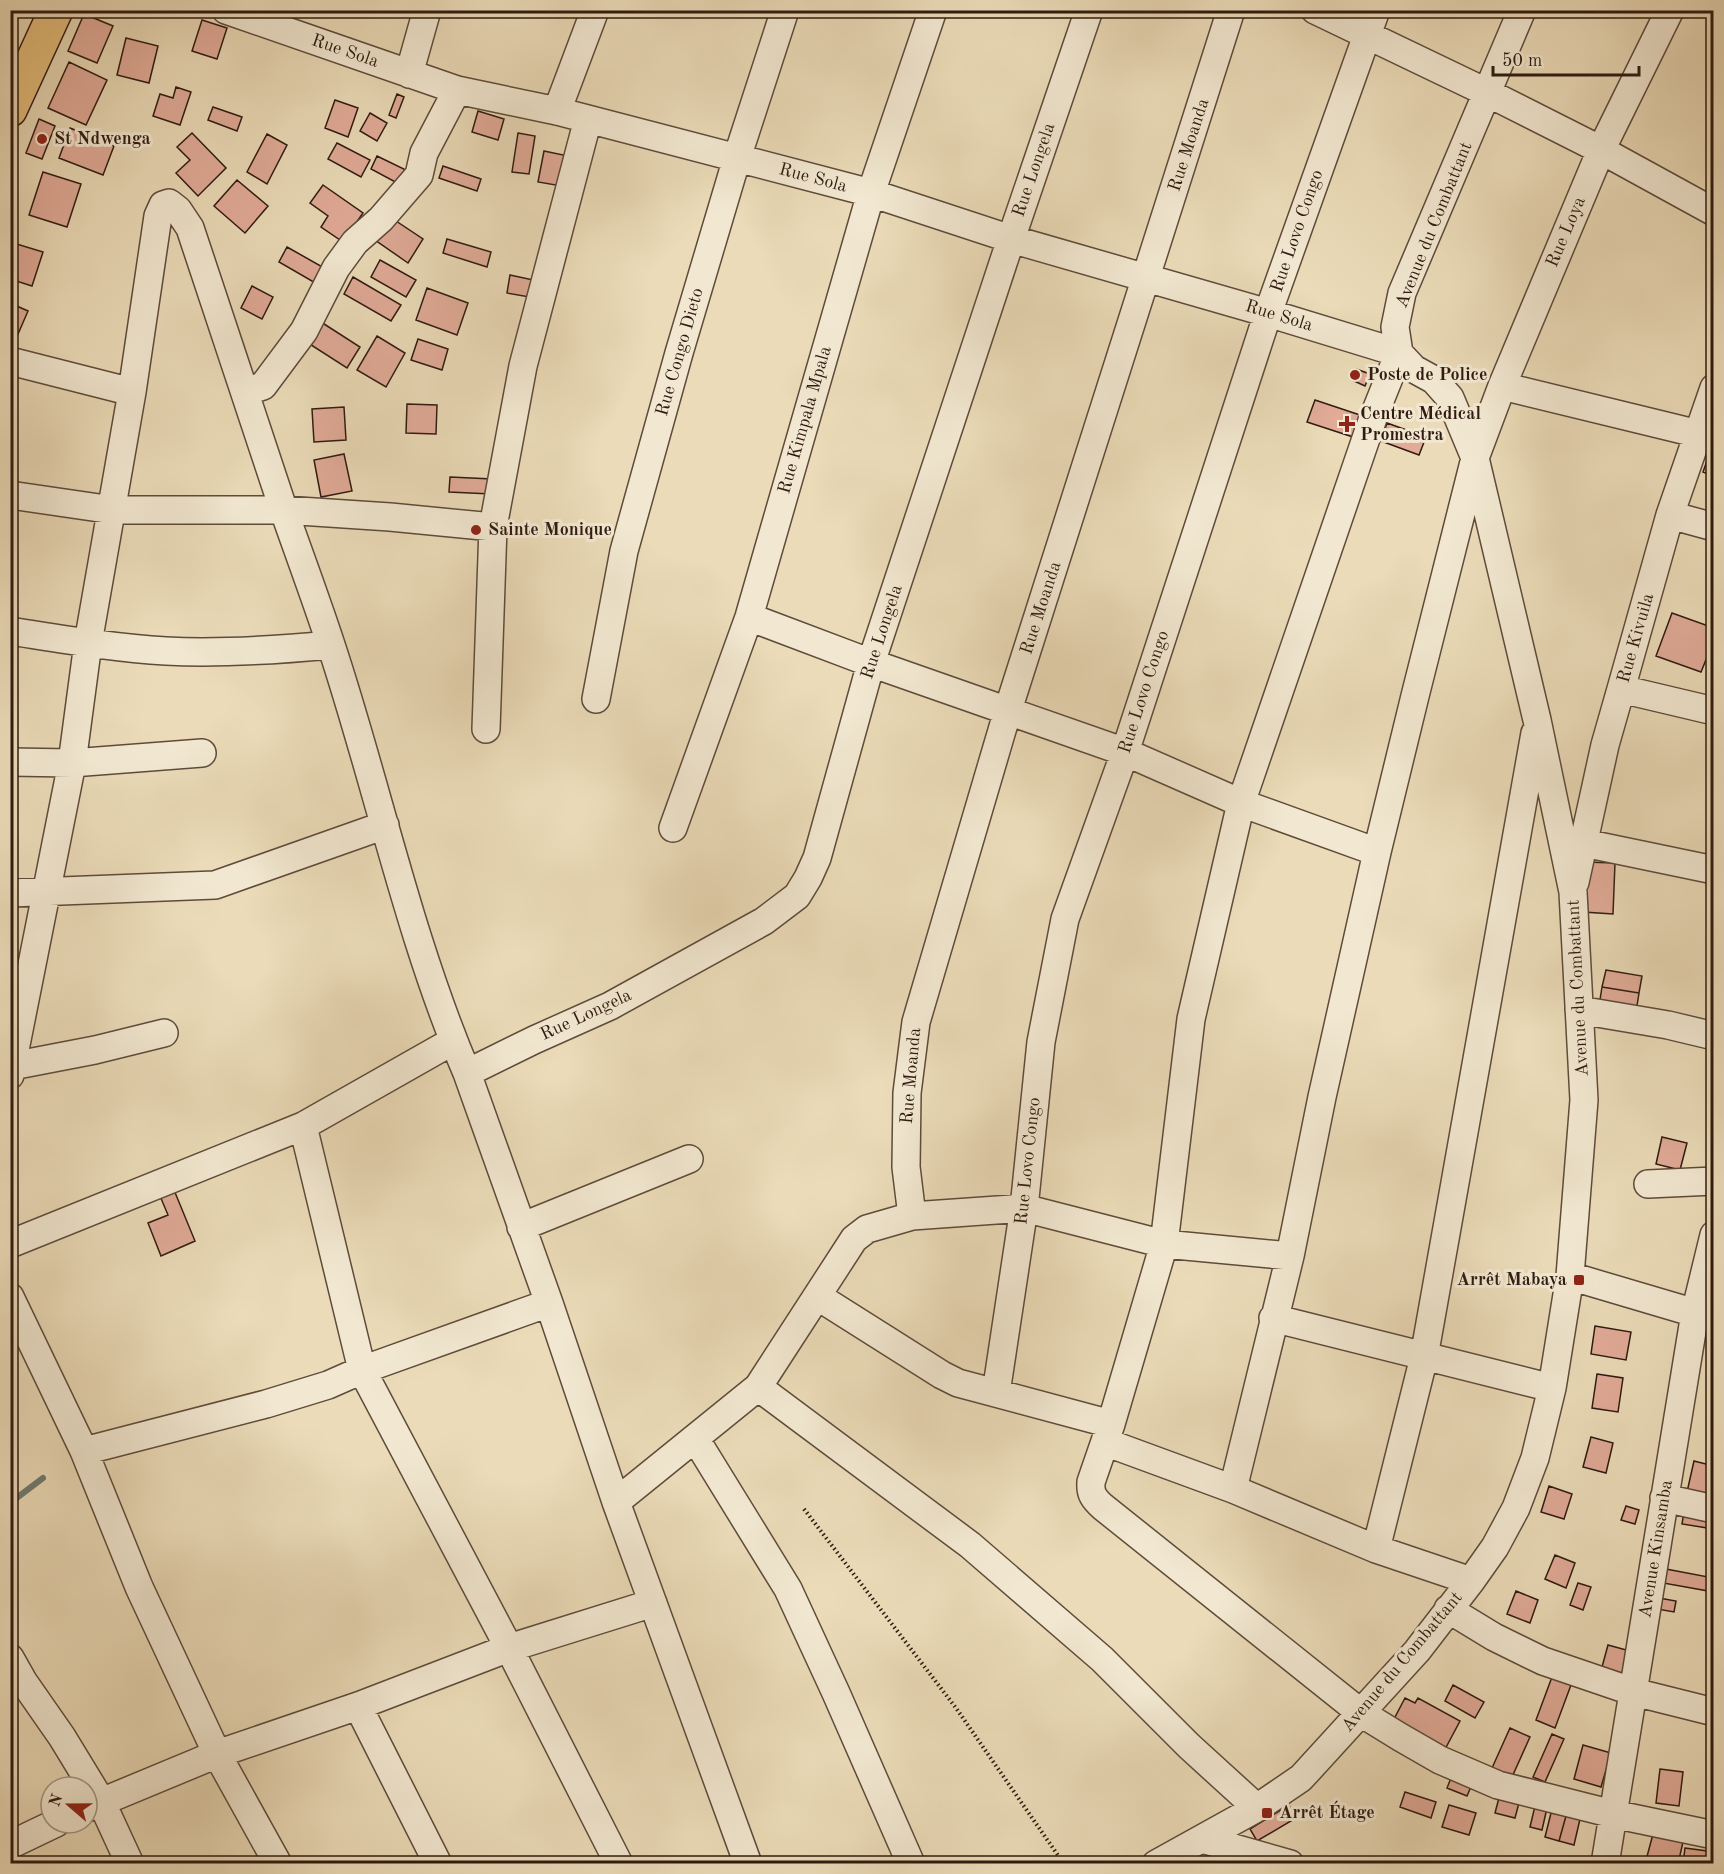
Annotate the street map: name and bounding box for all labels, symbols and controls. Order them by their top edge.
street label: Rue Sola [309,31,381,71]
scale bar [1493,39,1638,77]
text: 50 m [1502,52,1542,70]
street label: Rue Moanda [1165,96,1213,194]
street label: Rue Longela [1009,121,1059,219]
place label: St Ndwenga [54,130,151,148]
marker: St Ndwenga [35,132,49,146]
street label: Avenue du Combattant [1392,140,1476,310]
street label: Rue Sola [777,160,849,196]
street label: Rue Lovo Congo [1268,167,1326,294]
street label: Rue Loya [1543,194,1589,270]
street label: Rue Congo Dieto [653,286,707,418]
street label: Rue Sola [1243,297,1315,335]
street label: Rue Kimpala Mpala [775,344,835,496]
place label: Poste de Police [1367,366,1487,384]
marker: Poste de Police [1348,368,1362,382]
place label: Centre Médical Promestra [1360,405,1481,444]
marker: Centre Médical Promestra [1338,415,1356,433]
place label: Sainte Monique [488,521,612,539]
marker: Sainte Monique [469,523,483,537]
street label: Rue Moanda [1017,559,1065,657]
street label: Rue Longela [858,582,906,682]
street label: Rue Kivuila [1615,591,1657,685]
street label: Rue Lovo Congo [1116,628,1172,756]
street label: Avenue du Combattant [1564,899,1592,1077]
street label: Rue Longela [538,986,634,1044]
street label: Rue Moanda [898,1027,924,1125]
street label: Rue Lovo Congo [1012,1096,1044,1226]
place label: Arrêt Mabaya [1457,1271,1567,1289]
marker: Arrêt Mabaya [1572,1273,1586,1287]
street label: Avenue Kinsamba [1636,1479,1676,1619]
street label: Avenue du Combattant [1338,1588,1466,1736]
north arrow [39,1775,99,1835]
text: N [47,1791,67,1809]
place label: Arrêt Étage [1279,1800,1375,1822]
marker: Arrêt Étage [1260,1806,1274,1820]

